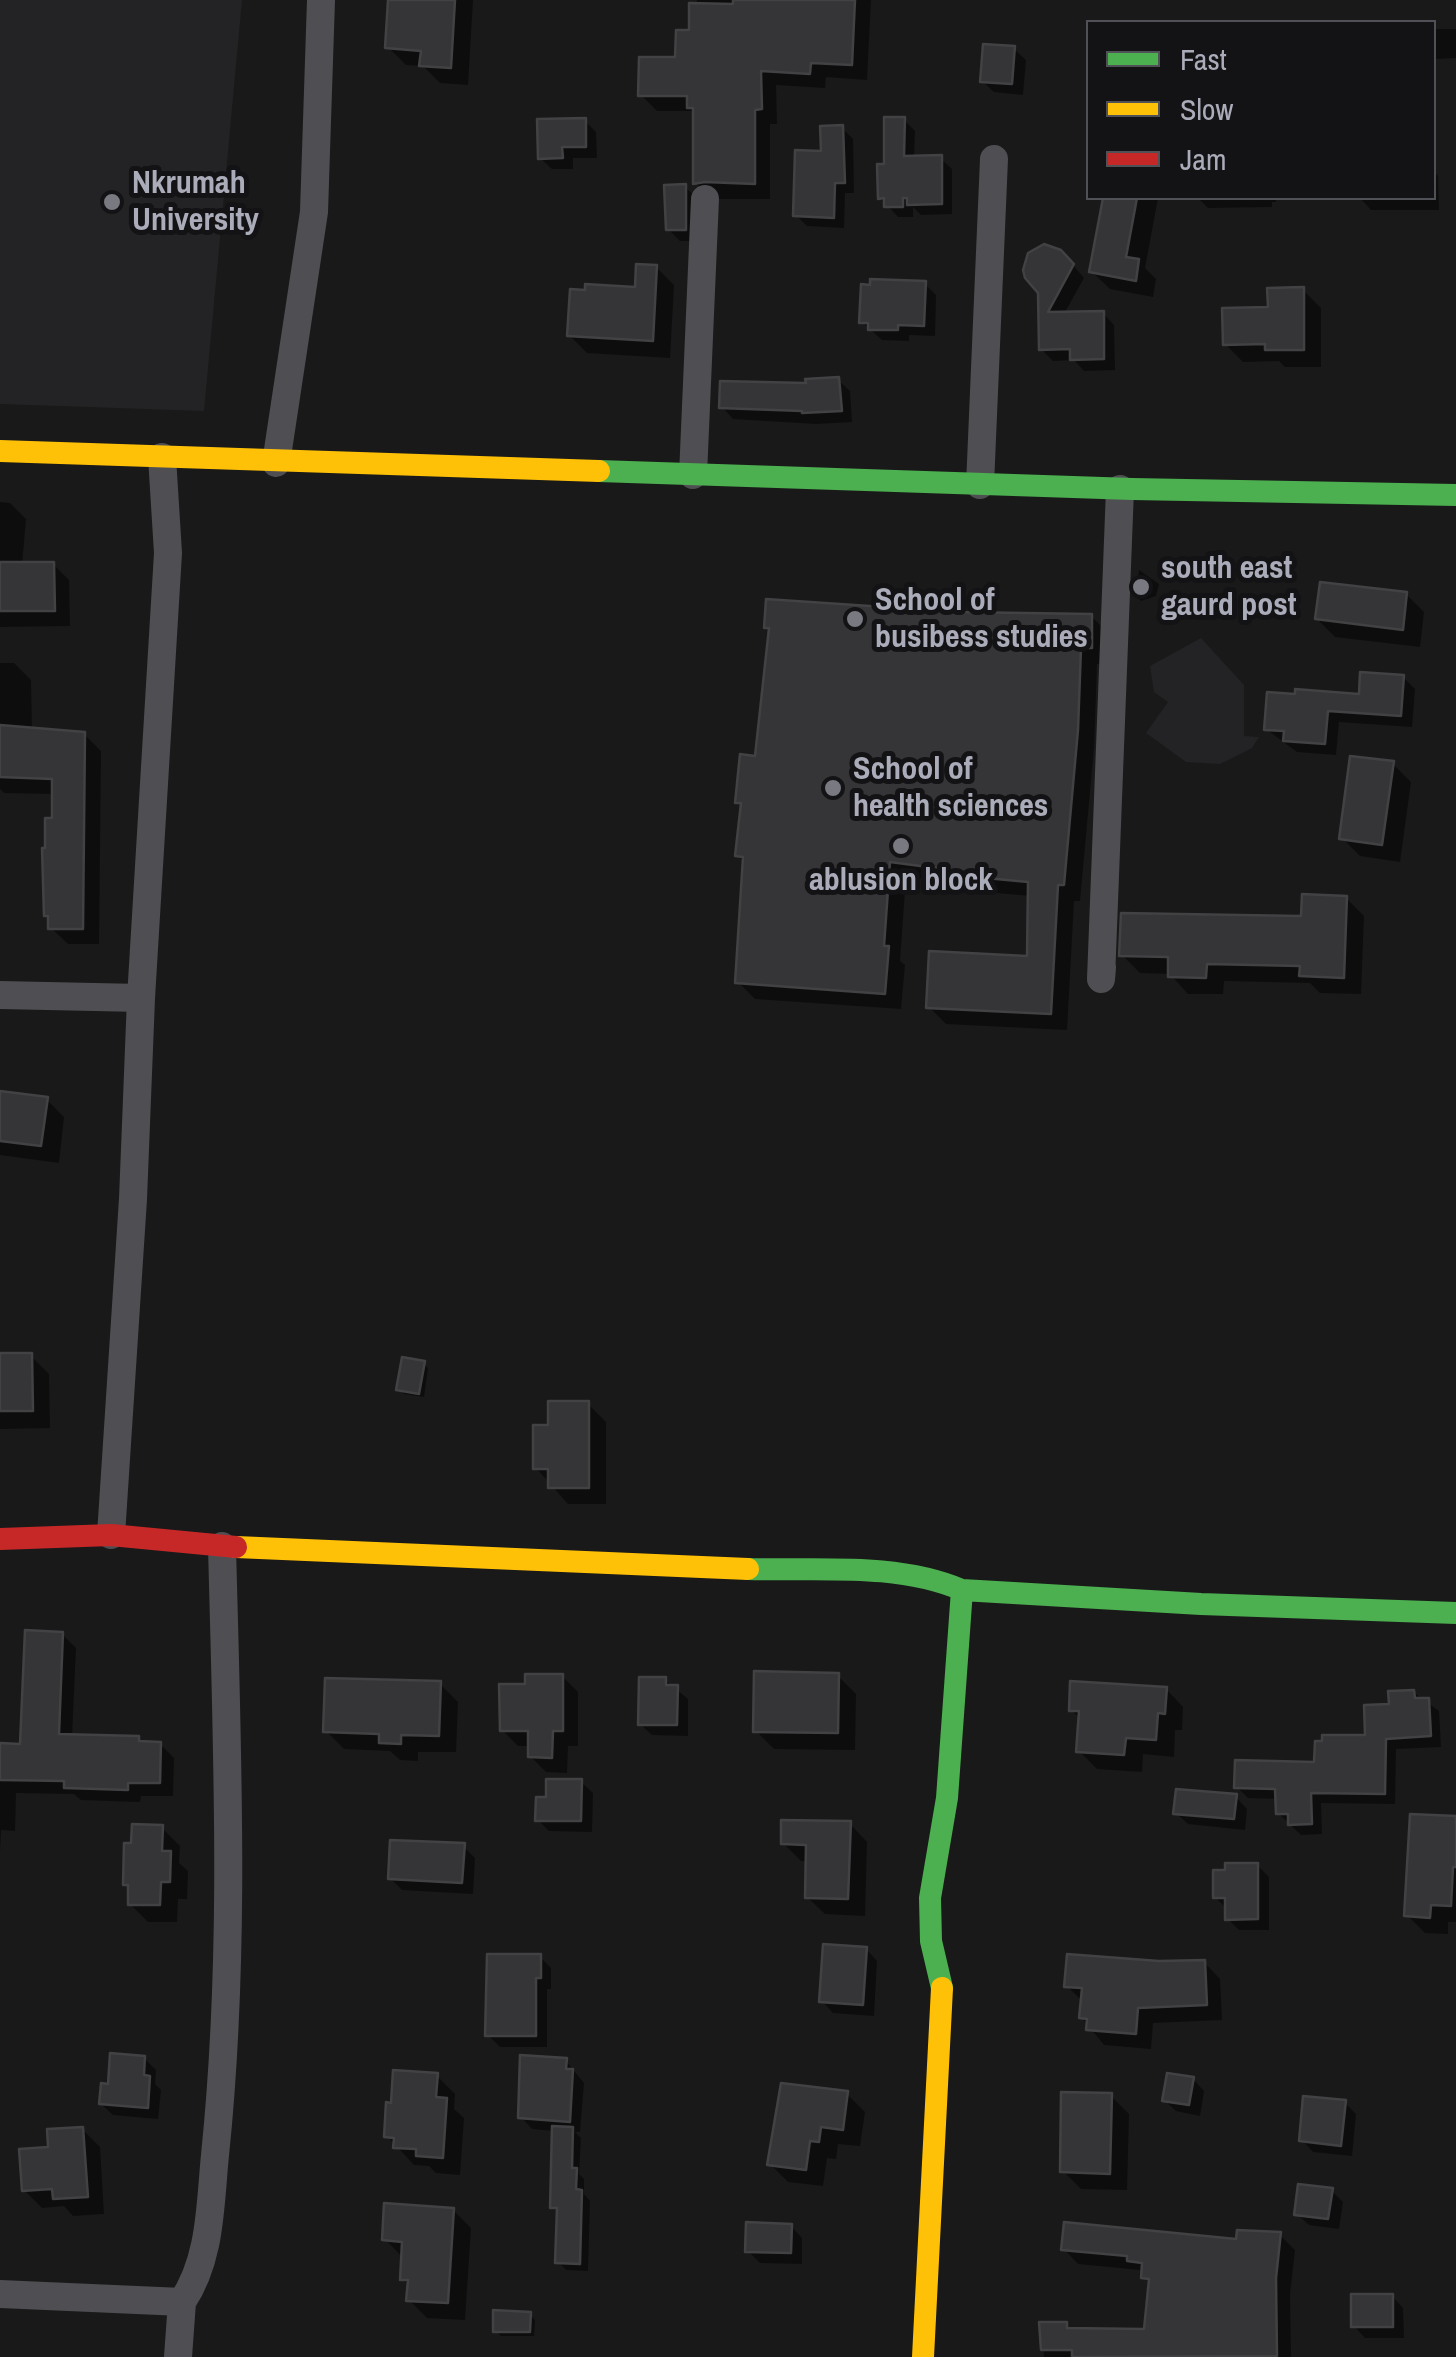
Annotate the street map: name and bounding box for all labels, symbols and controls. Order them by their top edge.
legend [1086,20,1436,200]
text: Fast [1180,39,1227,79]
text: Slow [1180,89,1233,129]
text: Jam [1180,139,1226,179]
place label: Nkrumah University [132,165,259,240]
marker: Nkrumah University [101,191,123,213]
place label: south east gaurd post [1161,550,1297,625]
marker: south east gaurd post [1130,576,1152,598]
place label: School of busibess studies [875,582,1088,657]
marker: School of busibess studies [844,608,866,630]
place label: School of health sciences [853,751,1048,826]
marker: School of health sciences [822,777,844,799]
marker: ablusion block [890,835,912,857]
place label: ablusion block [809,862,993,900]

